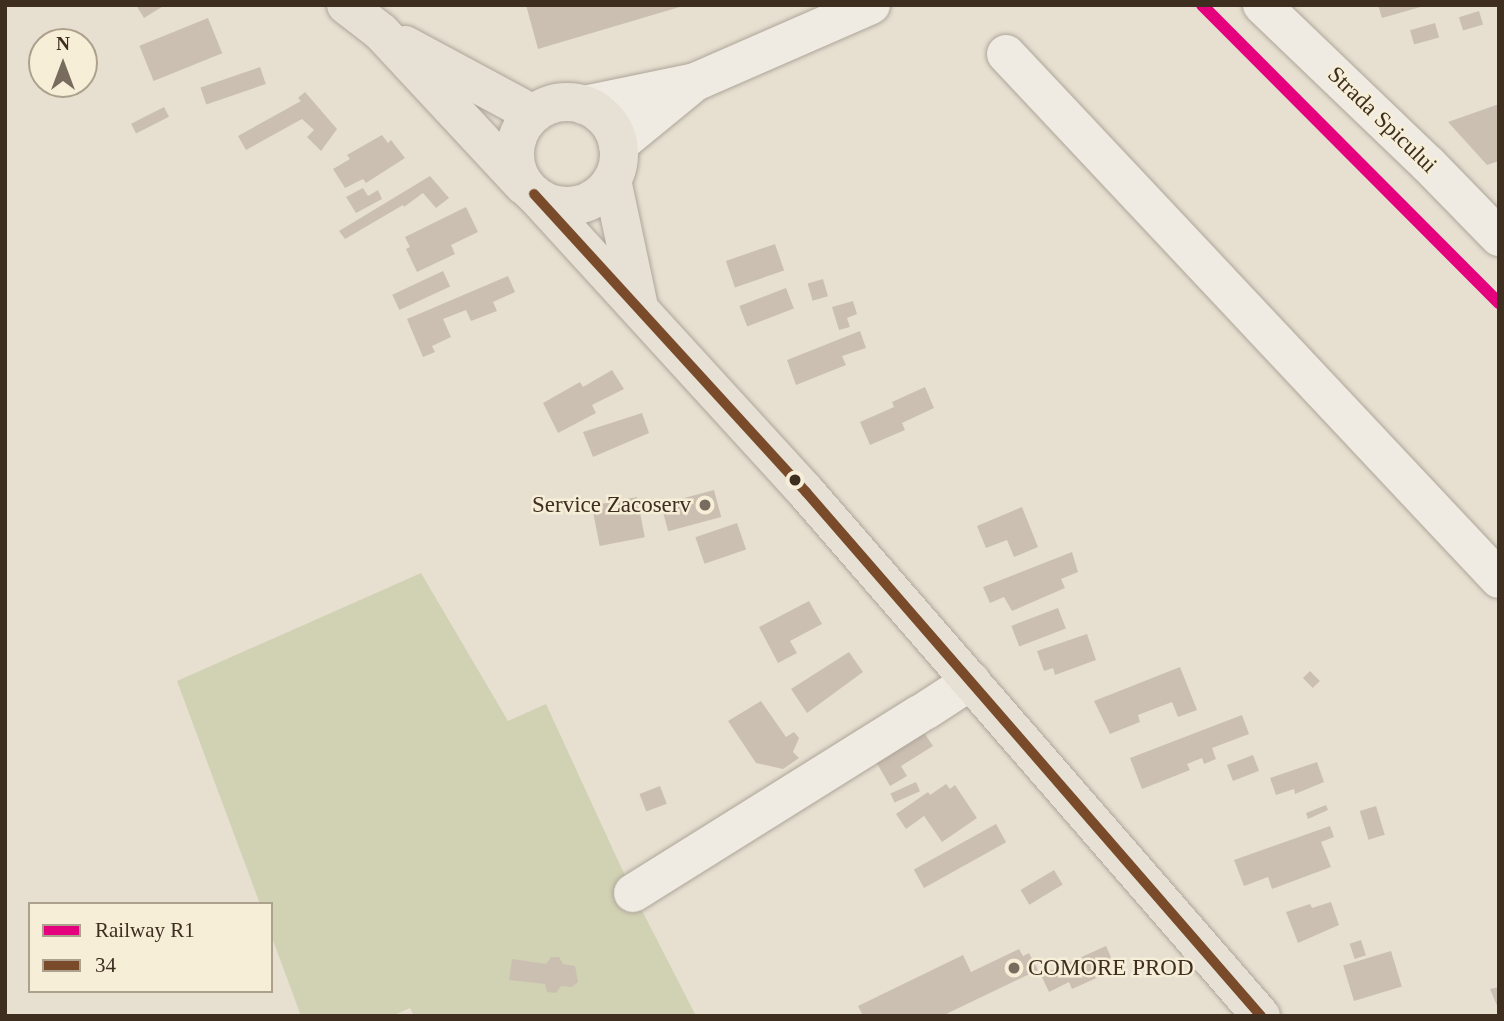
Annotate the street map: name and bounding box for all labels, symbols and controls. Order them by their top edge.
north arrow [28,28,98,98]
text: N [56,33,70,54]
street label: Strada Spicului [1322,61,1442,179]
unlabelled marker [788,473,802,487]
place label: Service Zacoserv [532,491,691,519]
marker: Service Zacoserv [697,497,713,513]
legend [28,902,273,993]
text: Railway R1 [95,918,195,942]
text: 34 [95,953,116,977]
place label: COMORE PROD [1028,954,1194,982]
marker: COMORE PROD [1006,960,1022,976]

